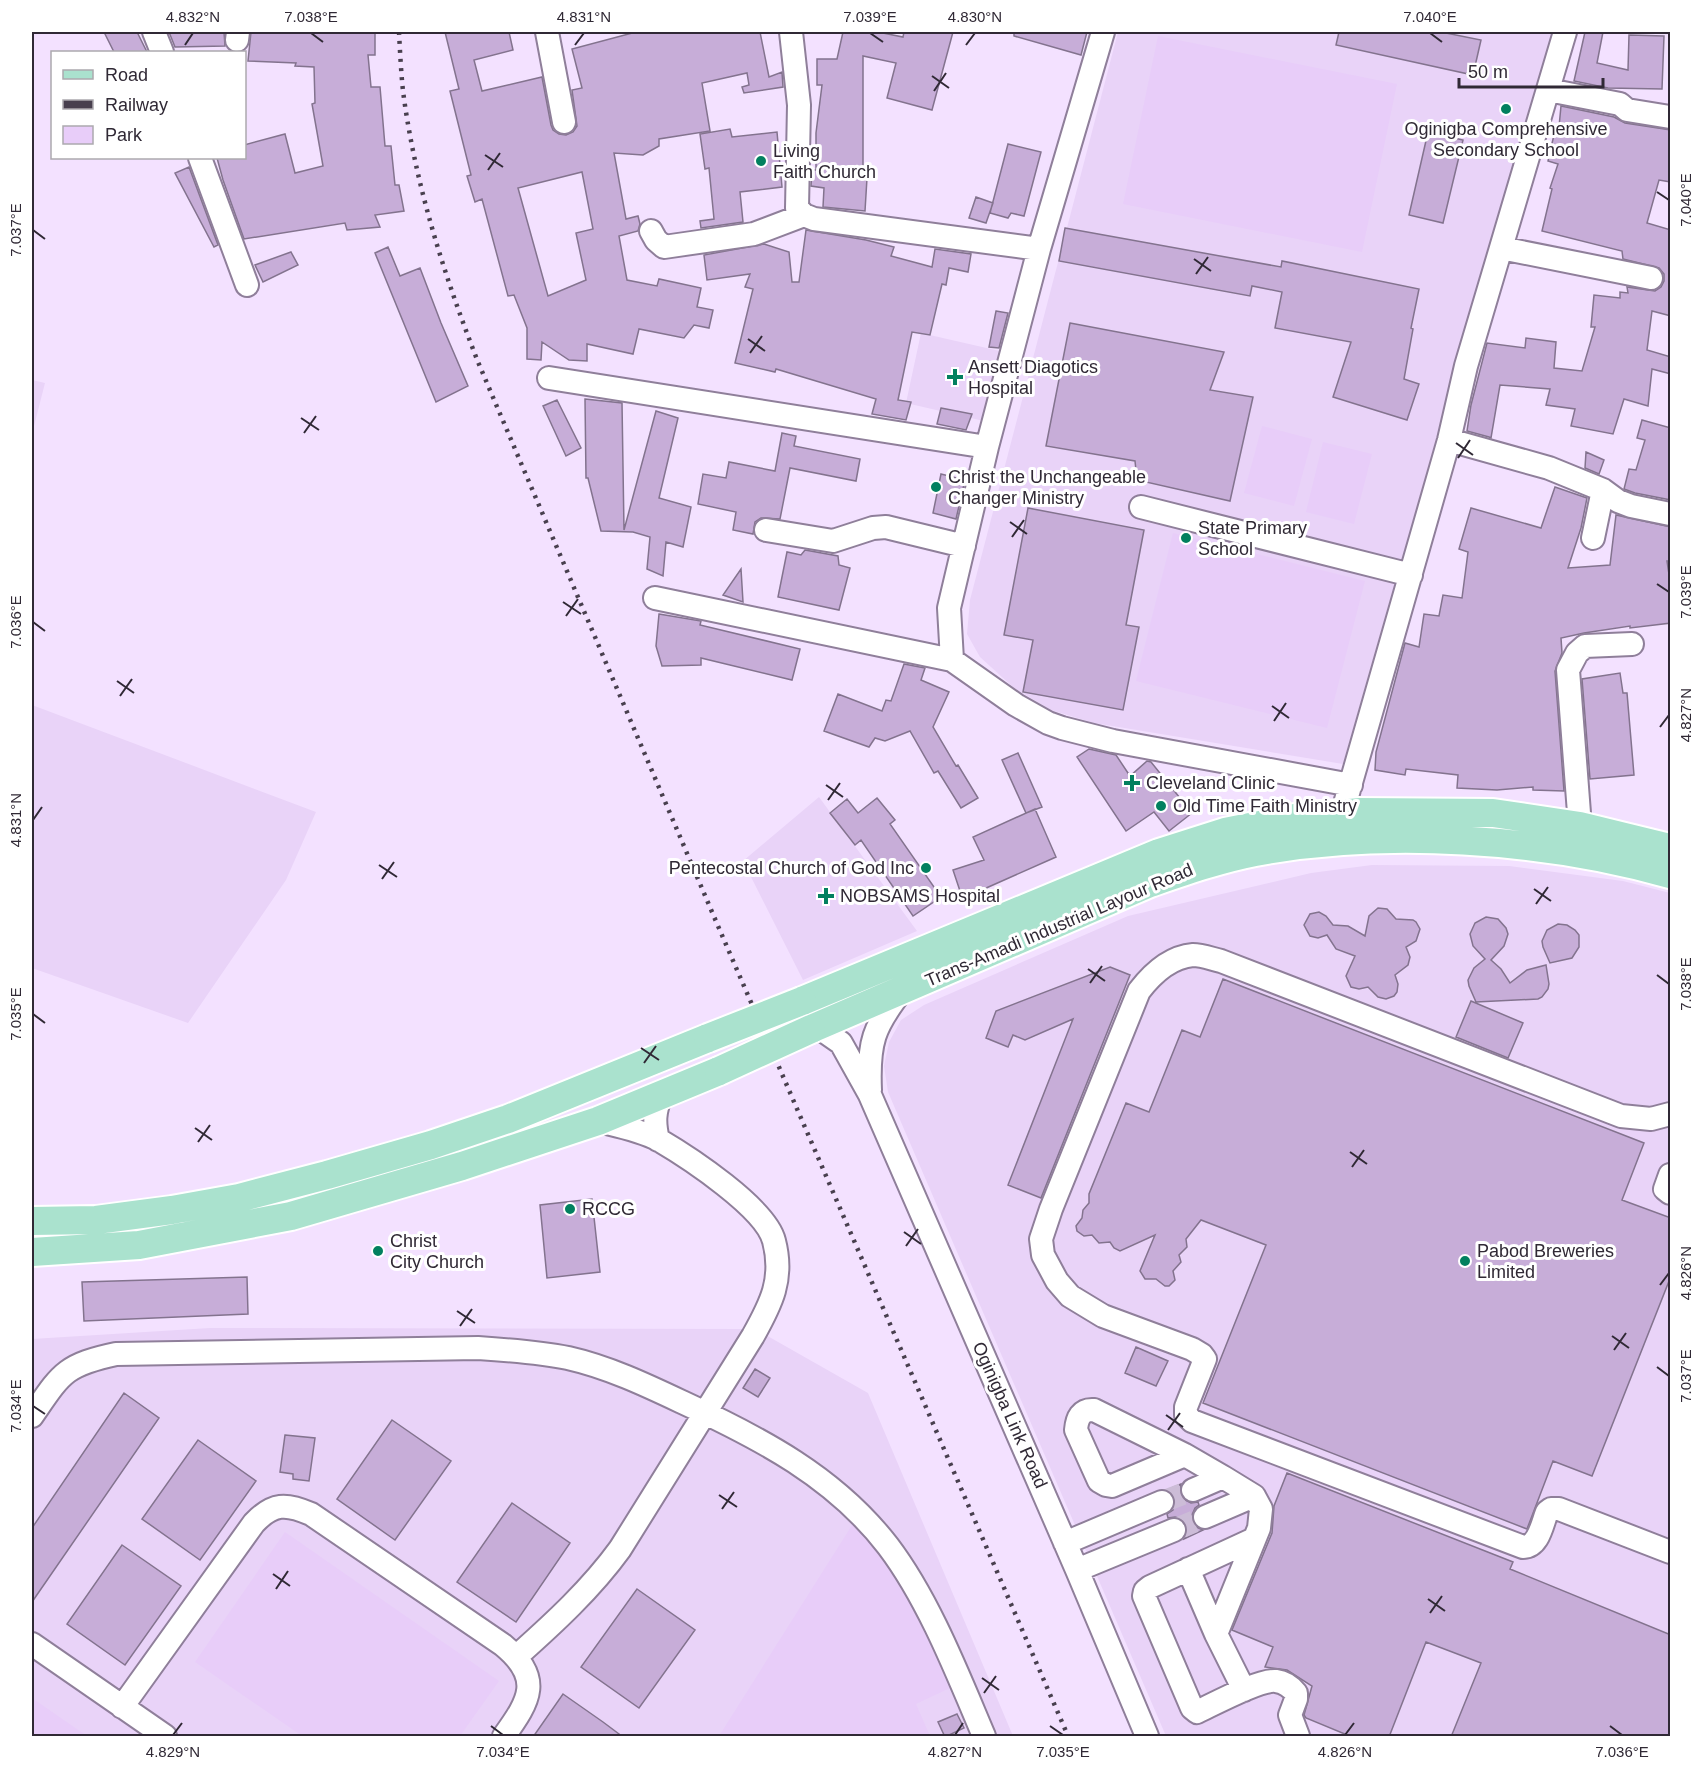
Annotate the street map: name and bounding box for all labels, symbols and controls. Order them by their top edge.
text: 4.832°N [166,8,220,25]
text: 7.038°E [284,8,338,25]
text: 4.831°N [557,8,611,25]
text: 7.039°E [843,8,897,25]
text: 4.830°N [948,8,1002,25]
text: 7.040°E [1403,8,1457,25]
legend [51,51,246,159]
scale bar [1459,51,1603,89]
text: 50 m [1468,62,1508,82]
text: Road [105,65,148,85]
text: Railway [105,95,168,115]
marker: Oginigba Comprehensive Secondary School [1499,102,1513,116]
place label: Oginigba Comprehensive Secondary School [1404,119,1608,160]
text: Park [105,125,143,145]
place label: Living Faith Church [773,141,876,182]
marker: Living Faith Church [754,154,768,168]
text: 7.040°E [1677,173,1694,227]
text: 7.037°E [7,203,24,257]
place label: Ansett Diagotics Hospital [968,357,1098,398]
marker: Ansett Diagotics Hospital [946,368,964,386]
place label: Christ the Unchangeable Changer Ministry [948,467,1146,508]
marker: Christ the Unchangeable Changer Ministry [929,480,943,494]
place label: State Primary School [1198,518,1307,559]
marker: State Primary School [1179,531,1193,545]
text: 7.039°E [1677,565,1694,619]
text: 7.036°E [7,595,24,649]
text: 4.827°N [1677,688,1694,742]
place label: Cleveland Clinic [1146,773,1275,793]
marker: Cleveland Clinic [1123,774,1141,792]
text: 4.831°N [7,793,24,847]
place label: Old Time Faith Ministry [1173,796,1357,816]
marker: Old Time Faith Ministry [1154,799,1168,813]
place label: Pentecostal Church of God Inc [669,858,914,878]
street label: Trans-Amadi Industrial Layour Road [922,859,1196,991]
marker: Pentecostal Church of God Inc [919,861,933,875]
place label: NOBSAMS Hospital [840,886,1000,906]
marker: NOBSAMS Hospital [817,887,835,905]
text: 7.038°E [1677,957,1694,1011]
text: 7.035°E [7,987,24,1041]
place label: RCCG [582,1199,635,1219]
marker: RCCG [563,1202,577,1216]
place label: Christ City Church [390,1231,484,1272]
place label: Pabod Breweries Limited [1477,1241,1614,1282]
marker: Christ City Church [371,1244,385,1258]
text: 4.826°N [1677,1246,1694,1300]
marker: Pabod Breweries Limited [1458,1254,1472,1268]
street label: Oginigba Link Road [969,1339,1051,1491]
text: 7.037°E [1677,1349,1694,1403]
text: 7.034°E [7,1379,24,1433]
text: 4.829°N [146,1743,200,1760]
text: 7.034°E [476,1743,530,1760]
text: 4.827°N [928,1743,982,1760]
text: 7.035°E [1036,1743,1090,1760]
text: 4.826°N [1318,1743,1372,1760]
text: 7.036°E [1595,1743,1649,1760]

